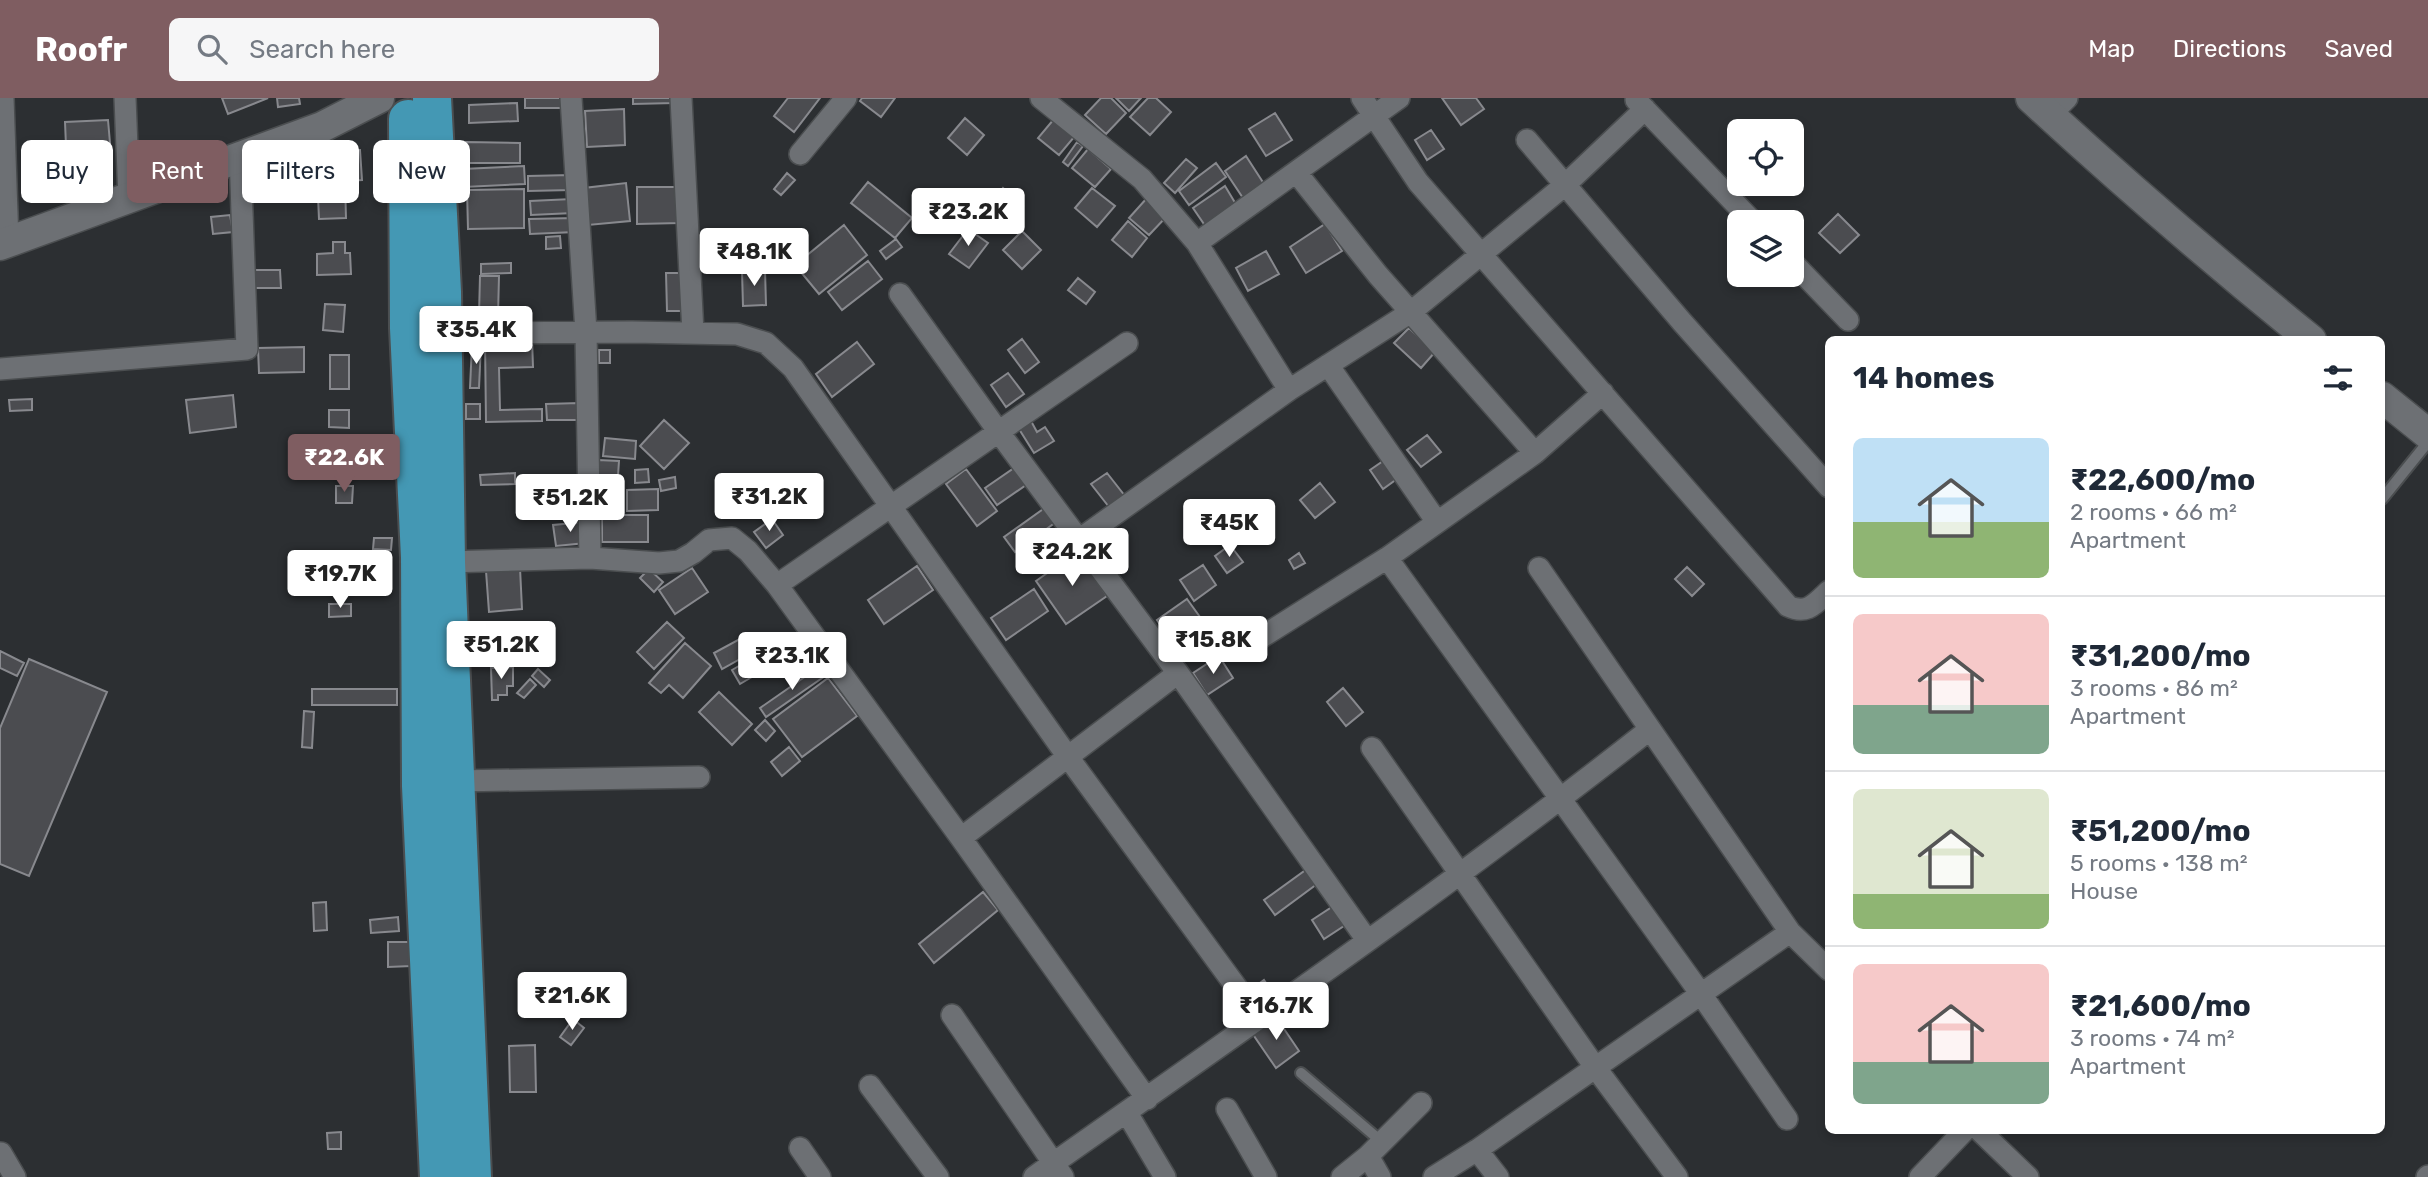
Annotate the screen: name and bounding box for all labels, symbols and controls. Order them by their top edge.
search box [169,18,659,81]
text: Roofr [35,30,127,69]
icon: search [193,30,231,68]
text: Search here [249,34,395,65]
text: Map [2088,35,2135,63]
text: Directions [2173,35,2286,63]
text: Saved [2324,35,2393,63]
map controls [1727,119,1804,287]
button: locate [1727,119,1804,196]
chip: Buy [21,140,113,203]
chip: Rent [127,140,228,203]
chip: Filters [242,140,359,203]
chip: New [373,140,470,203]
pin: ₹23.2K [911,188,1025,248]
text: ₹23.2K [928,197,1008,225]
button: layers [1727,210,1804,287]
pin: ₹48.1K [697,228,811,288]
text: ₹48.1K [716,237,792,265]
pin: ₹35.4K [419,306,533,366]
text: ₹35.4K [435,315,517,343]
icon: filters [2319,359,2357,397]
text: 14 homes [1853,360,1995,396]
pin: ₹22.6K [287,434,401,494]
text: ₹22.6K [304,443,384,471]
text: ₹22,600/mo [2070,462,2255,498]
icon: home [1909,466,1993,550]
pin: ₹51.2K [513,474,627,534]
pin: ₹31.2K [712,474,826,533]
text: ₹31.2K [731,482,807,510]
text: ₹51.2K [532,483,608,511]
text: 2 rooms · 66 m² [2070,498,2237,526]
pin: ₹45K [1188,500,1270,559]
text: ₹45K [1199,508,1259,536]
text: Apartment [2070,526,2186,554]
pin: ₹24.2K [1015,528,1129,588]
text: ₹24.2K [1032,537,1112,565]
pin: ₹19.7K [283,550,397,610]
text: ₹19.7K [303,559,377,587]
pin: ₹15.8K [1156,616,1270,676]
pin: ₹51.2K [444,622,558,681]
text: ₹15.8K [1174,625,1252,653]
text: ₹51.2K [463,630,539,658]
pin: ₹23.1K [735,632,849,692]
text: ₹31,200/mo [2070,638,2251,674]
text: ₹23.1K [754,641,830,669]
icon: home [1909,642,1993,726]
text: 3 rooms · 86 m² [2070,674,2238,702]
text: Apartment [2070,702,2186,730]
text: ₹51,200/mo [2070,813,2251,849]
icon: home [1909,817,1993,901]
text: 5 rooms · 138 m² [2070,849,2247,877]
text: House [2070,877,2138,905]
pin: ₹21.6K [515,972,629,1032]
text: ₹21.6K [534,981,610,1009]
pin: ₹16.7K [1219,982,1333,1042]
text: ₹21,600/mo [2070,988,2251,1024]
text: ₹16.7K [1239,991,1313,1019]
icon: home [1909,992,1993,1076]
text: 3 rooms · 74 m² [2070,1024,2235,1052]
text: Apartment [2070,1052,2186,1080]

